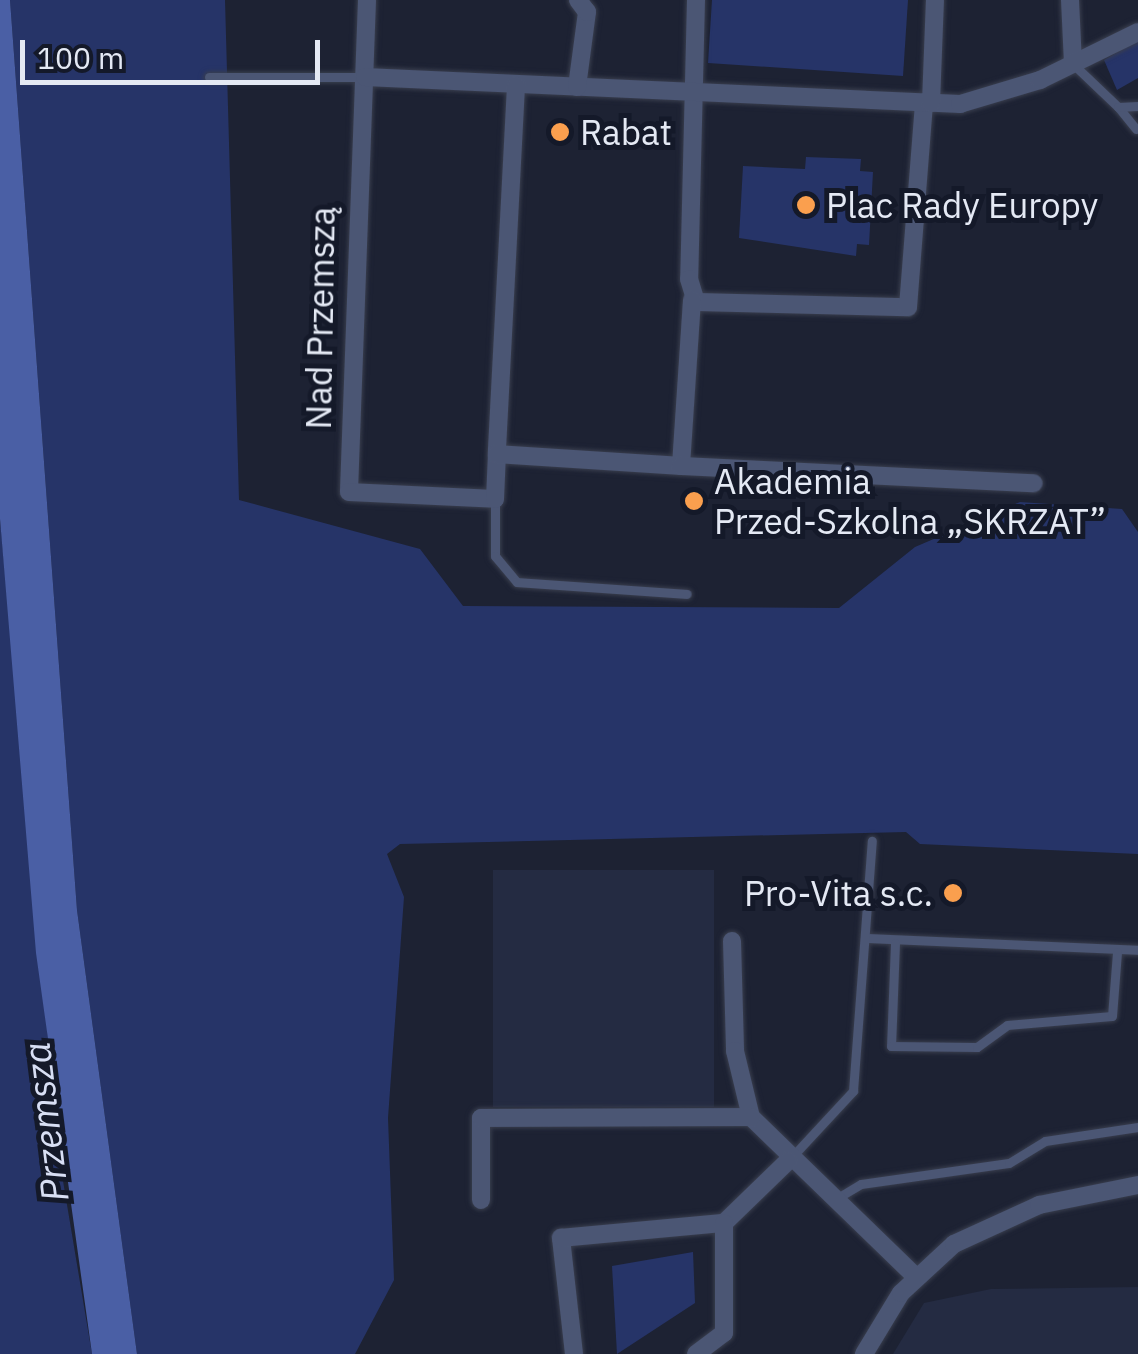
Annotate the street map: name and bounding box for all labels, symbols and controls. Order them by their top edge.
scale bar [25,20,325,82]
text: 100 m [37,38,124,77]
place label: Rabat [580,111,672,153]
marker: Rabat [549,121,571,143]
place label: Plac Rady Europy [826,184,1098,226]
marker: Plac Rady Europy [795,194,817,216]
street label: Nad Przemszą [297,206,343,430]
place label: Akademia Przed-Szkolna „SKRZAT” [714,460,1106,542]
marker: Akademia Przed-Szkolna „SKRZAT” [683,490,705,512]
place label: Pro-Vita s.c. [744,872,933,914]
marker: Pro-Vita s.c. [942,882,964,904]
water label: Przemsza [13,1040,77,1204]

